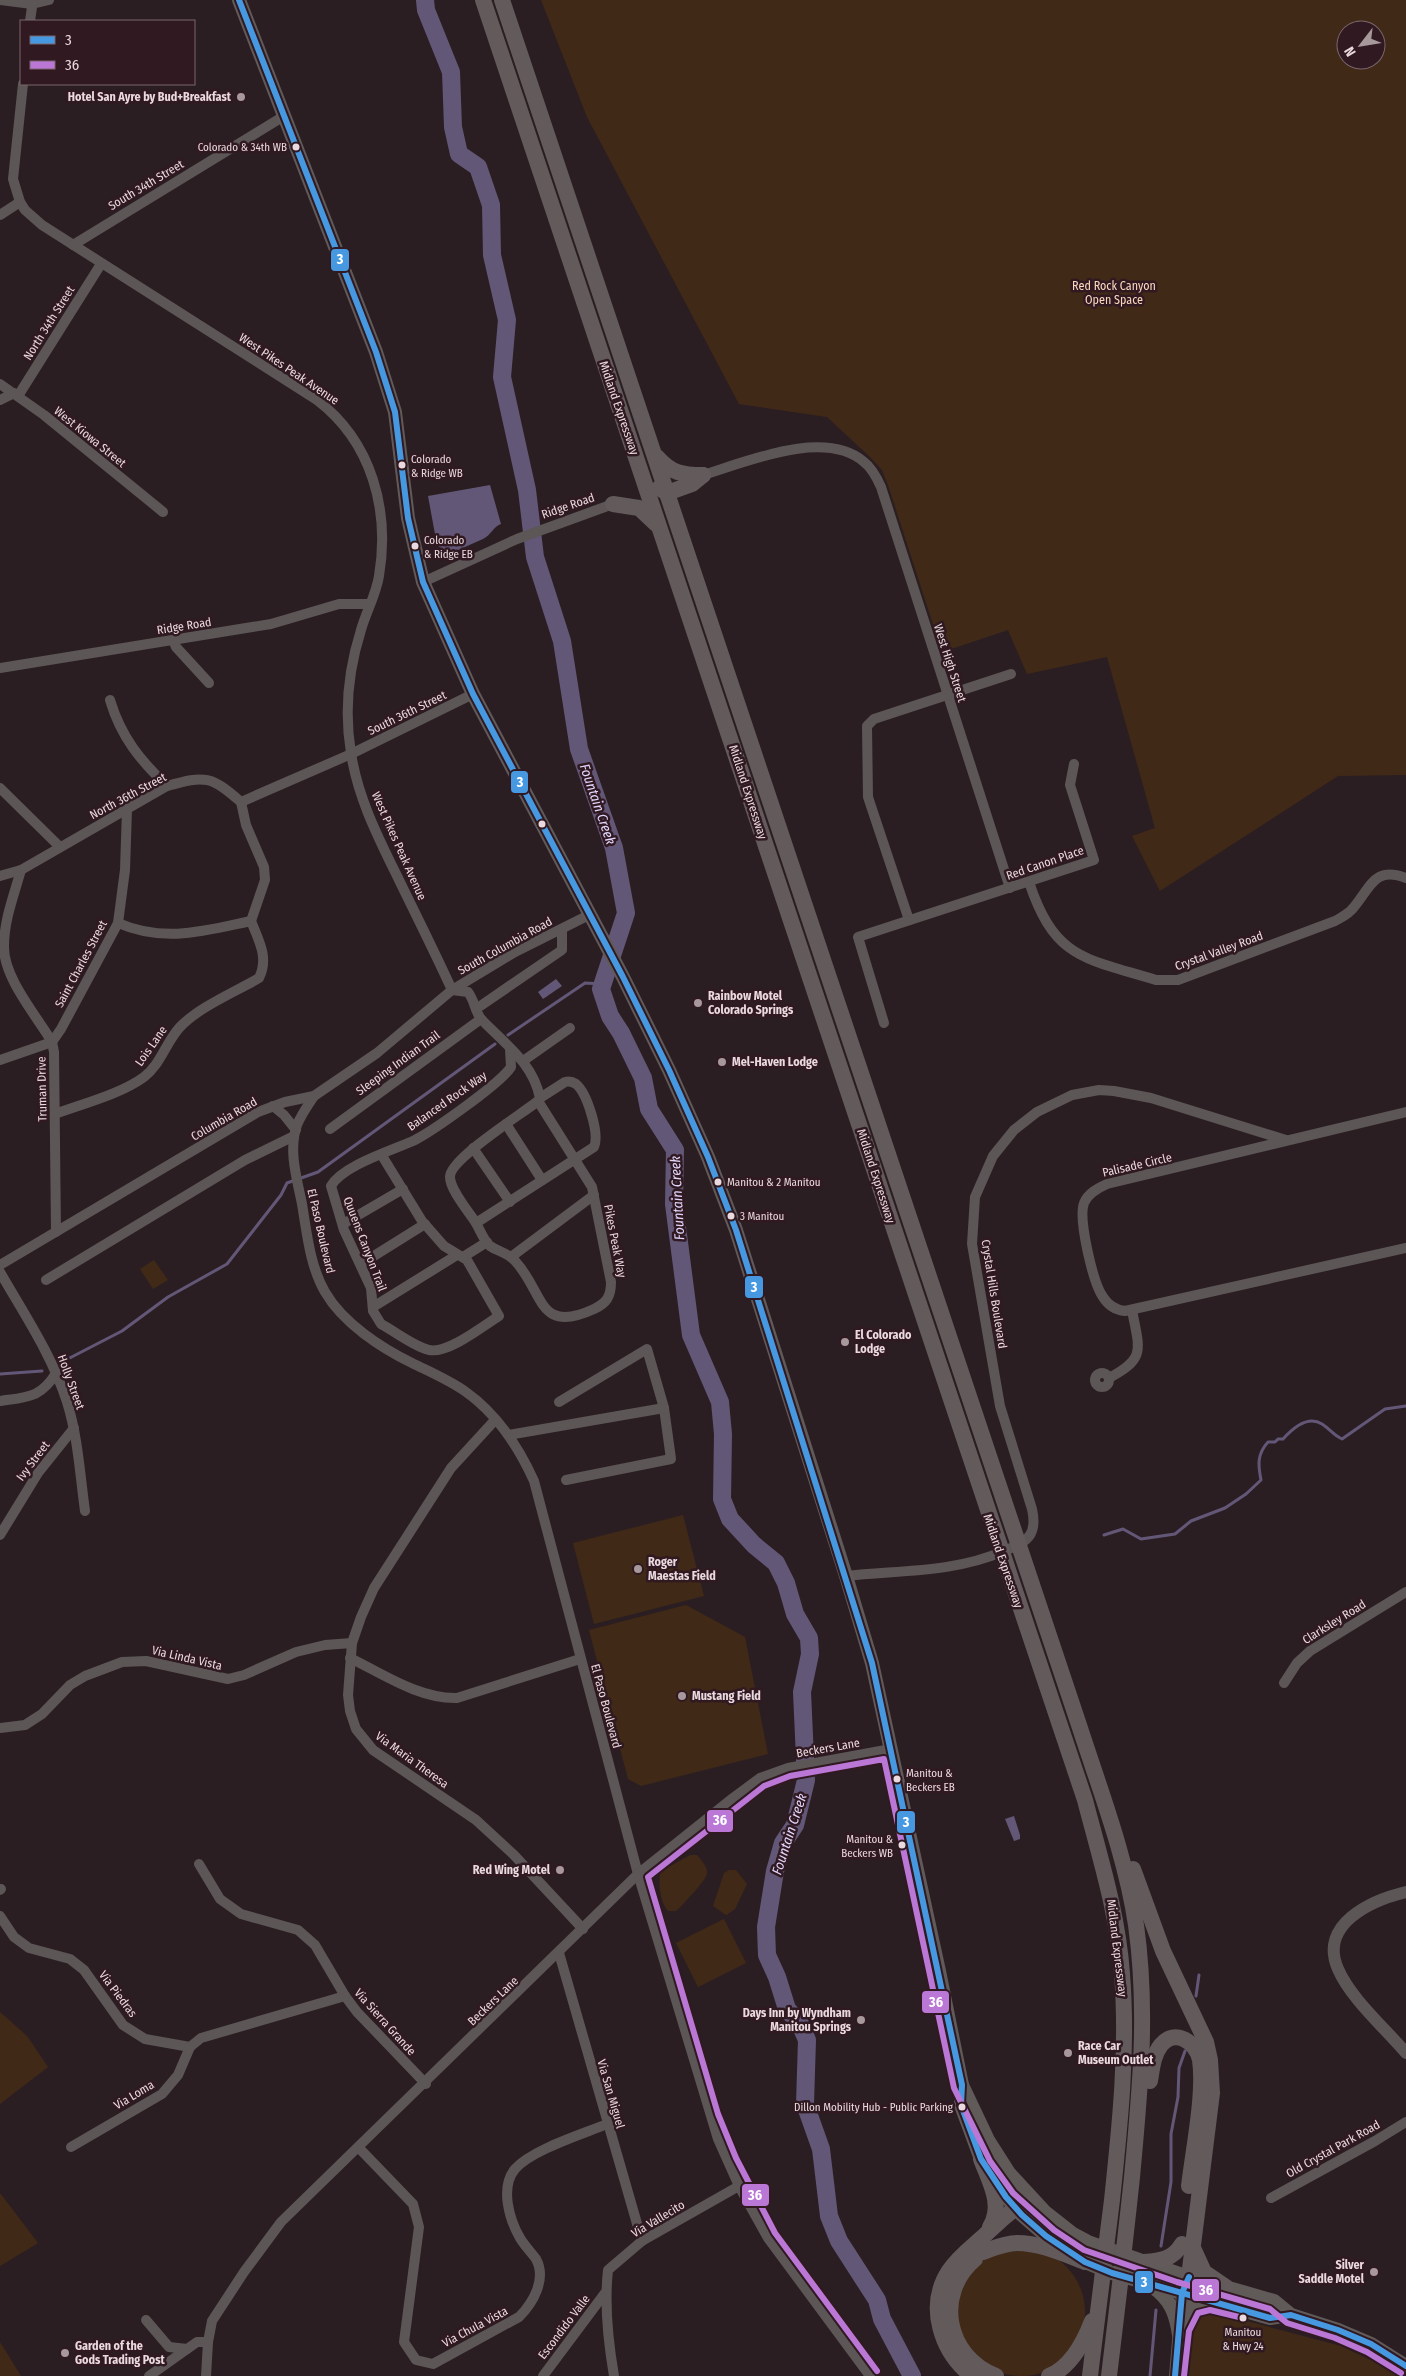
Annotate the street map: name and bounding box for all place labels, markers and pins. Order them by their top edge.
place label: Hotel San Ayre by Bud+Breakfast [68,90,232,104]
marker: Hotel San Ayre by Bud+Breakfast [235,91,247,103]
place label: Colorado & 34th WB [198,141,287,154]
marker: Colorado & 34th WB [291,142,301,152]
place label: Colorado & Ridge WB [411,453,463,480]
marker: Colorado & Ridge WB [397,460,407,470]
place label: Colorado & Ridge EB [424,534,473,561]
marker: Colorado & Ridge EB [410,541,420,551]
unlabelled marker [537,819,547,829]
place label: Rainbow Motel Colorado Springs [708,989,794,1017]
marker: Rainbow Motel Colorado Springs [692,997,704,1009]
place label: Mel-Haven Lodge [732,1055,818,1069]
marker: Mel-Haven Lodge [716,1056,728,1068]
place label: Manitou & 2 Manitou [727,1176,820,1189]
marker: Manitou & 2 Manitou [713,1177,723,1187]
place label: 3 Manitou [740,1210,784,1223]
marker: 3 Manitou [726,1211,736,1221]
place label: El Colorado Lodge [855,1328,912,1356]
marker: El Colorado Lodge [839,1336,851,1348]
place label: Roger Maestas Field [648,1555,716,1583]
marker: Roger Maestas Field [632,1563,644,1575]
place label: Mustang Field [692,1689,761,1703]
marker: Mustang Field [676,1690,688,1702]
place label: Manitou & Beckers EB [906,1767,955,1794]
marker: Manitou & Beckers EB [892,1774,902,1784]
place label: Manitou & Beckers WB [841,1833,893,1860]
marker: Manitou & Beckers WB [897,1840,907,1850]
place label: Red Wing Motel [473,1863,551,1877]
marker: Red Wing Motel [554,1864,566,1876]
place label: Days Inn by Wyndham Manitou Springs [743,2006,852,2034]
marker: Days Inn by Wyndham Manitou Springs [855,2014,867,2026]
place label: Race Car Museum Outlet [1078,2039,1154,2067]
marker: Race Car Museum Outlet [1062,2047,1074,2059]
place label: Dillon Mobility Hub - Public Parking [794,2101,954,2114]
marker: Dillon Mobility Hub - Public Parking [957,2102,967,2112]
place label: Silver Saddle Motel [1299,2258,1365,2286]
marker: Silver Saddle Motel [1368,2266,1380,2278]
marker: Manitou & Hwy 24 [1238,2313,1248,2323]
place label: Manitou & Hwy 24 [1222,2326,1264,2353]
place label: Garden of the Gods Trading Post [75,2339,166,2367]
marker: Garden of the Gods Trading Post [59,2347,71,2359]

